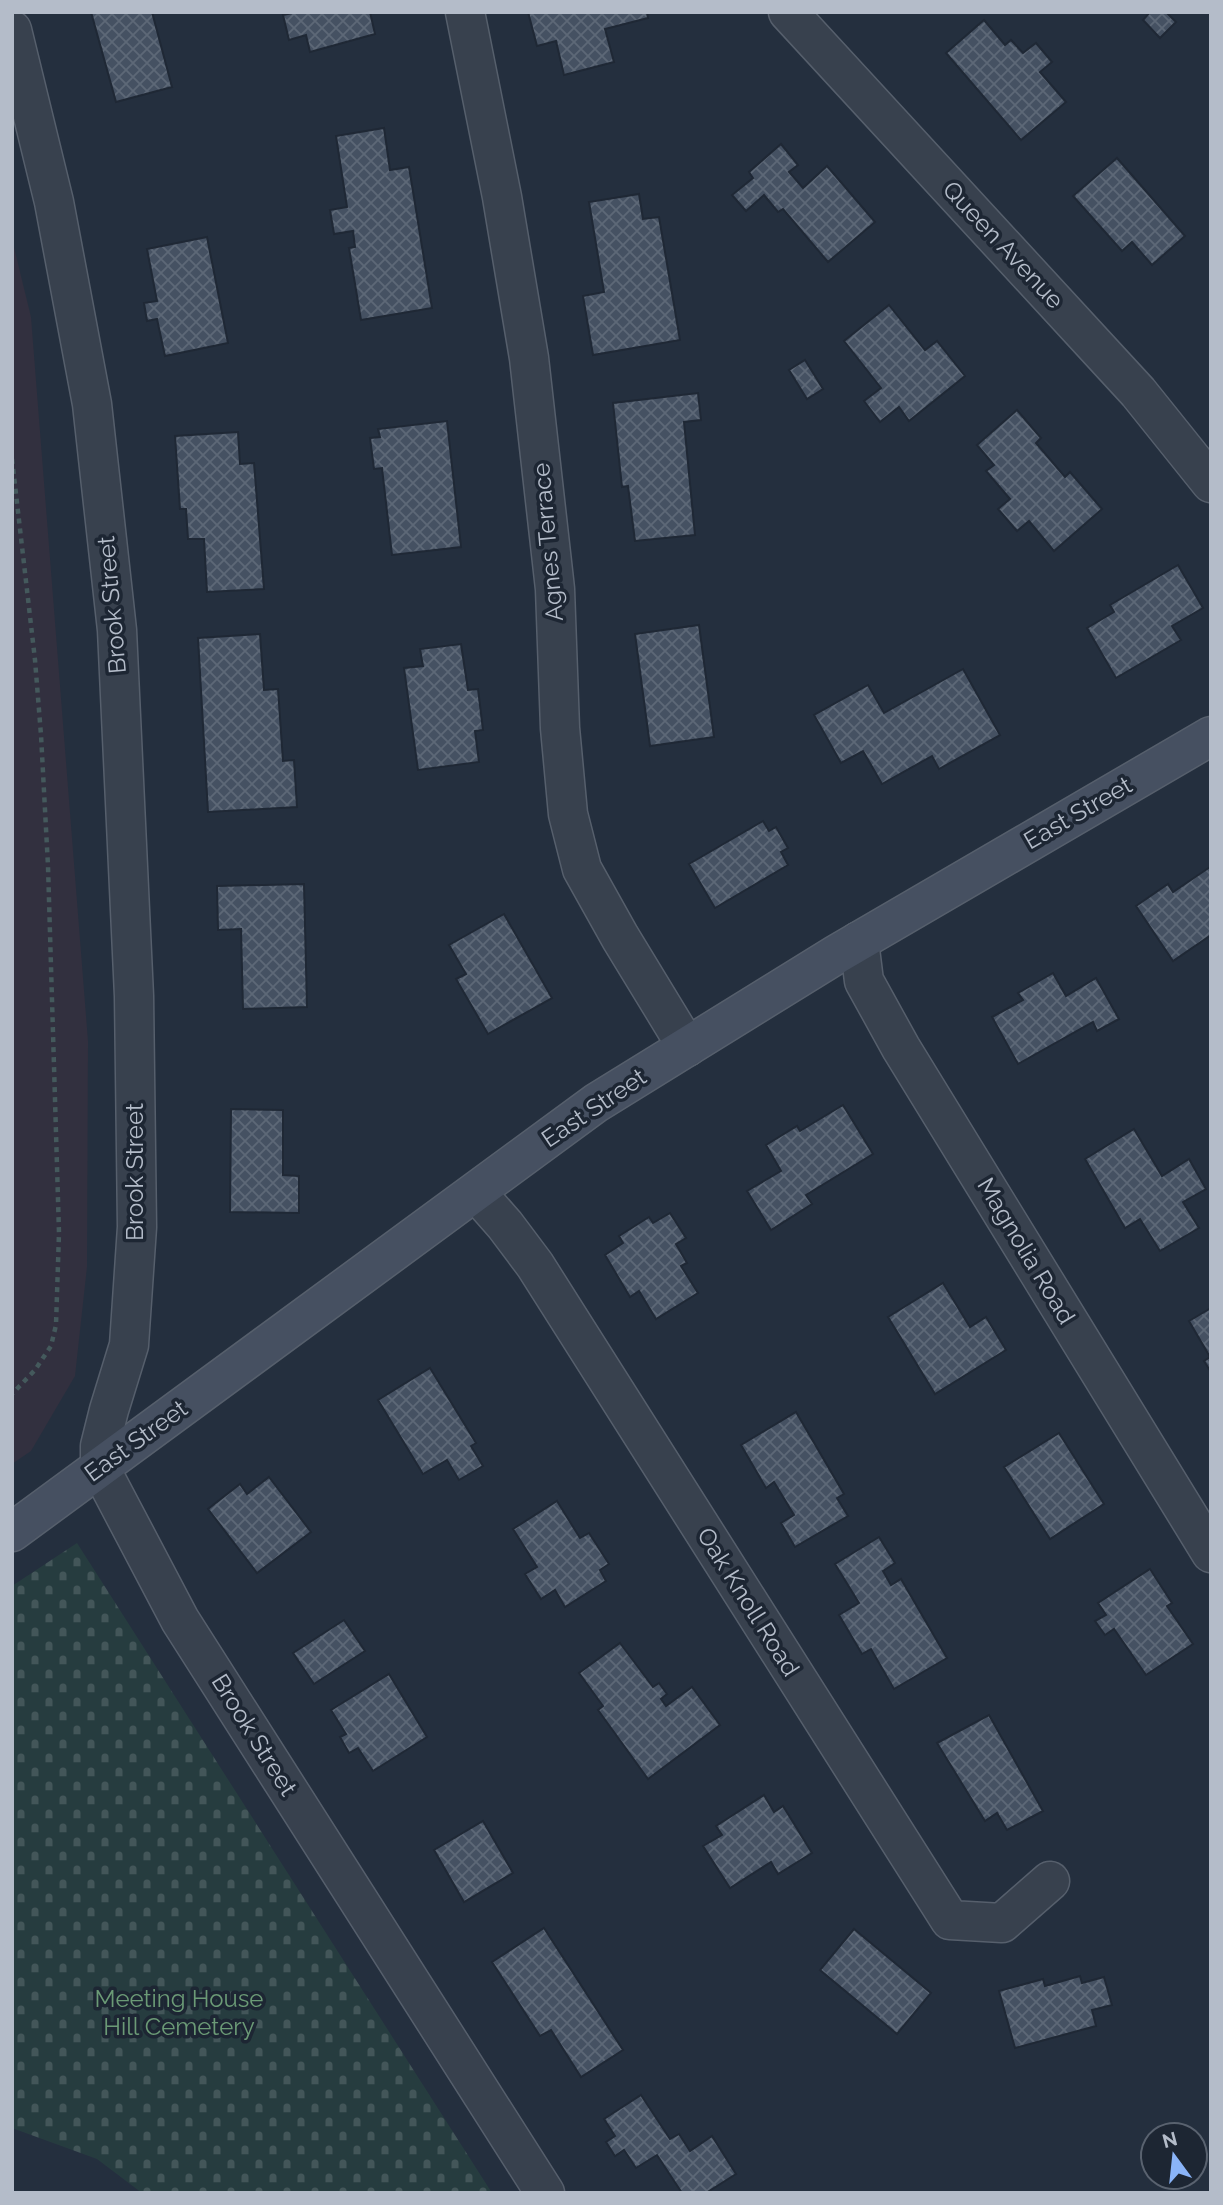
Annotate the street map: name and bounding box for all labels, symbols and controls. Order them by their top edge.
street label: Queen Avenue [937,175,1070,315]
street label: Agnes Terrace [526,462,569,622]
street label: Brook Street [91,535,132,675]
street label: East Street [1019,770,1137,855]
street label: East Street [536,1062,652,1153]
street label: Brook Street [120,1103,149,1241]
street label: Magnolia Road [971,1172,1082,1329]
street label: East Street [79,1394,193,1488]
street label: Oak Knoll Road [691,1522,806,1681]
street label: Brook Street [206,1669,303,1801]
park label: Meeting House Hill Cemetery [95,1984,263,2041]
north arrow [1139,2121,1209,2191]
text: N [1160,2127,1179,2152]

